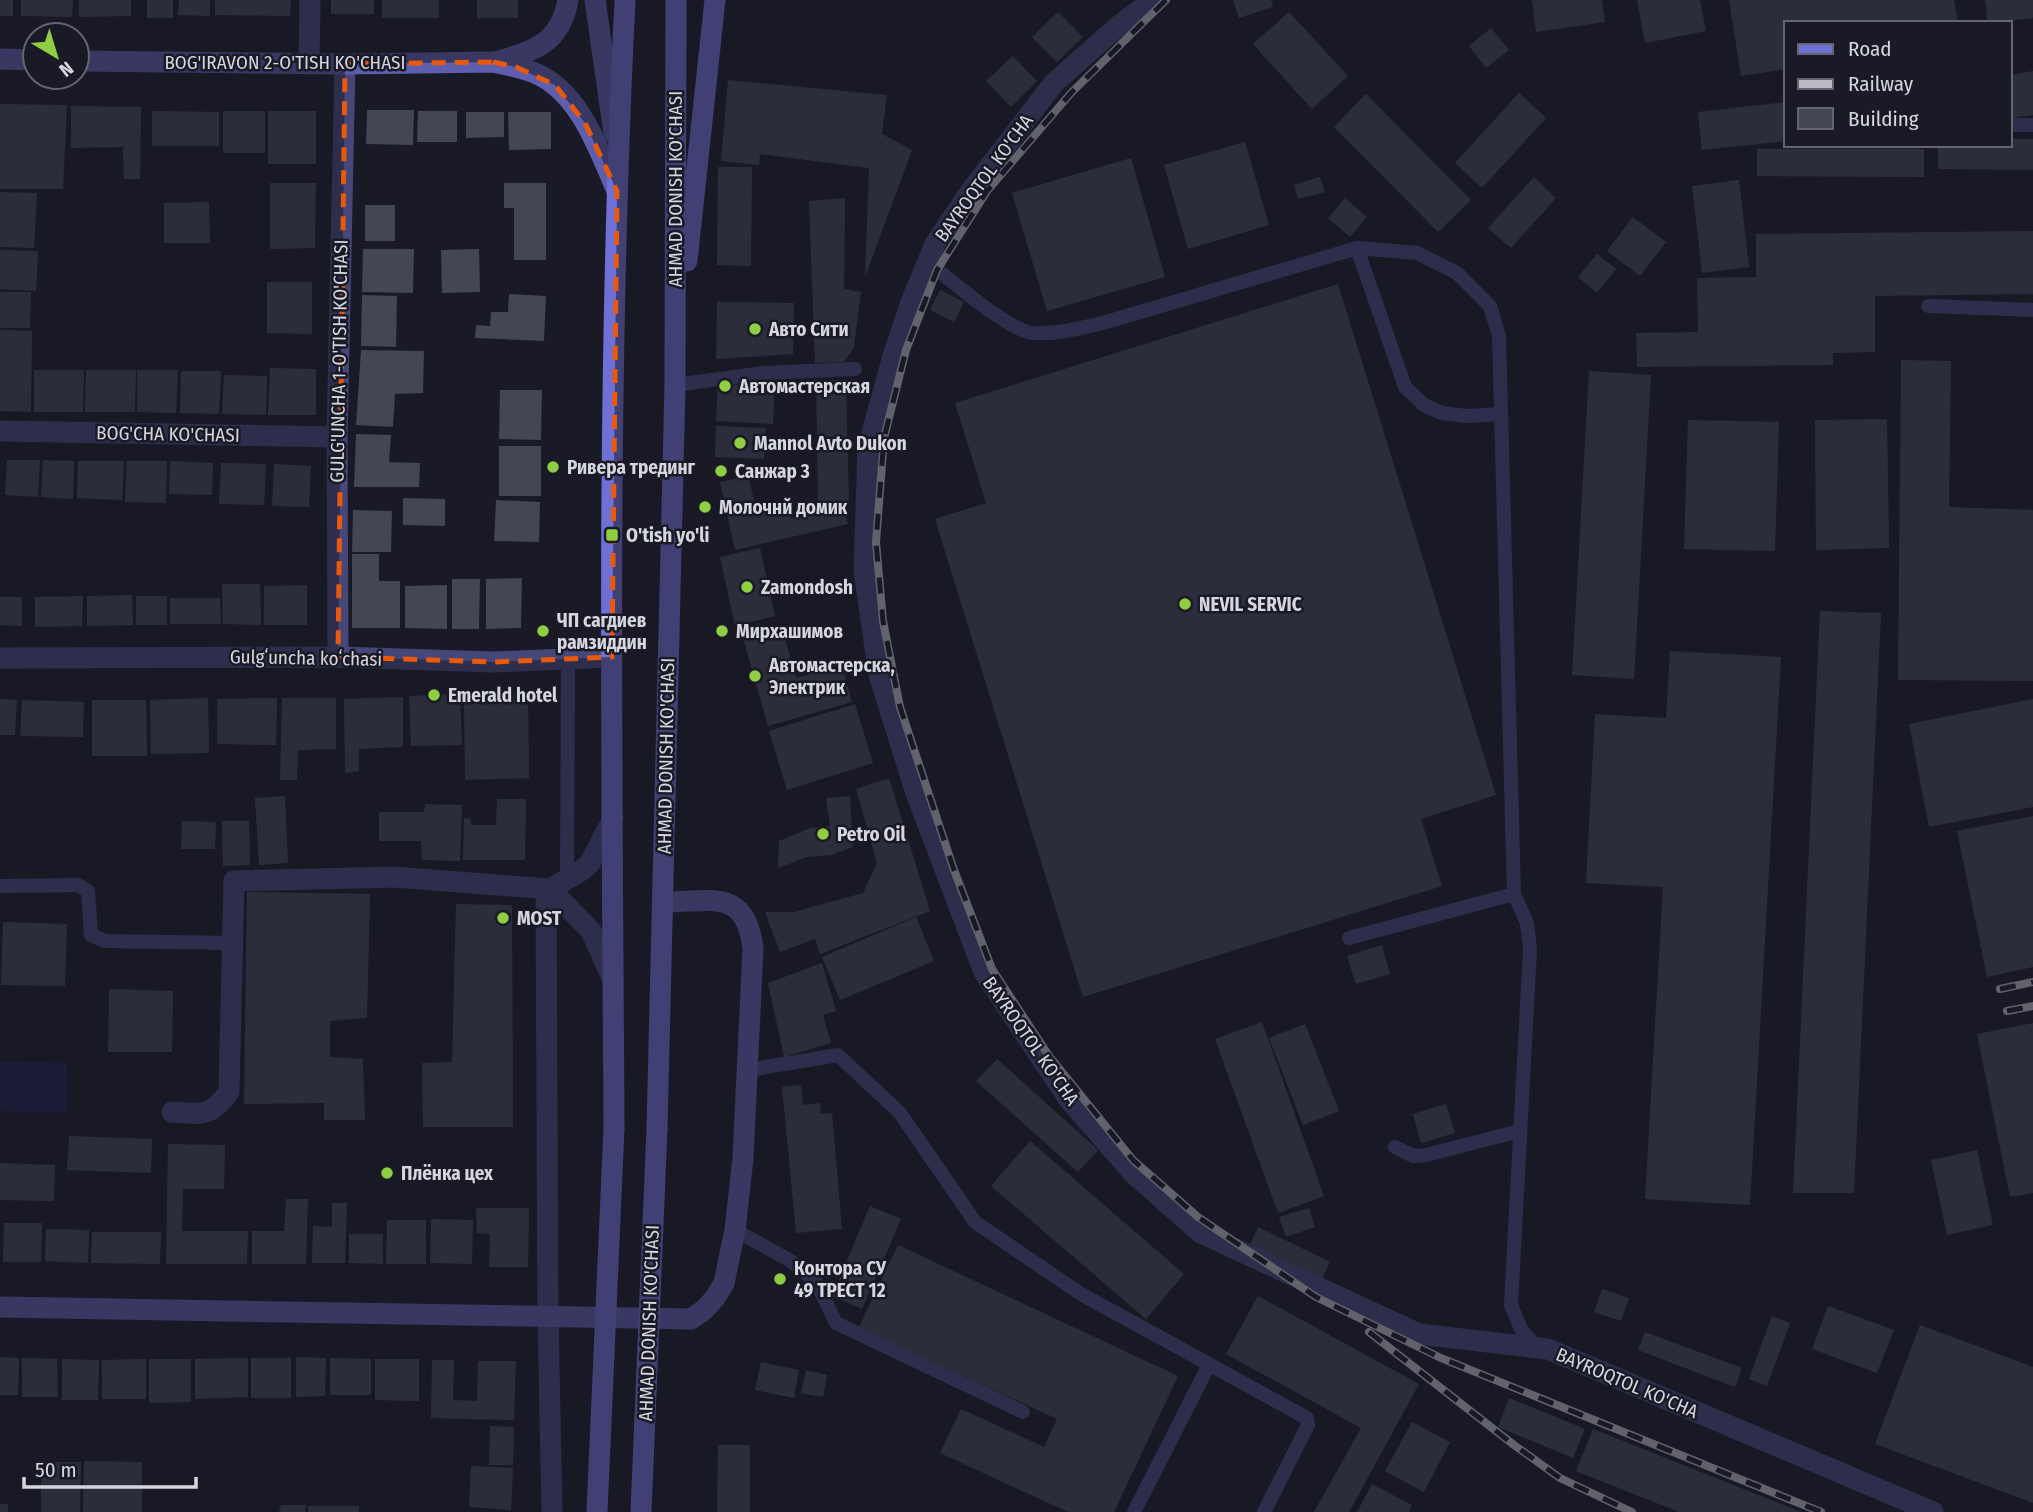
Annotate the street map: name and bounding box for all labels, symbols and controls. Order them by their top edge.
north arrow [21,21,91,91]
legend [1784,21,2012,147]
text: Road [1848,36,1892,62]
street label: BOG'IRAVON 2-O'TISH KO'CHASI [164,51,406,74]
text: N [55,56,78,82]
text: Railway [1848,71,1914,97]
street label: AHMAD DONISH KO'CHASI [664,91,687,287]
text: Building [1848,106,1919,132]
street label: BAYROQTOL KO'CHA [930,110,1038,246]
street label: GULG'UNCHA 1-O'TISH KO'CHASI [325,239,353,483]
place label: Авто Сити [768,318,849,341]
marker: Авто Сити [747,321,763,337]
place label: Автомастерская [738,375,870,398]
marker: Автомастерская [717,378,733,394]
street label: BOG'CHA KO'CHASI [96,421,240,447]
place label: Mannol Avto Dukon [754,432,907,455]
marker: Mannol Avto Dukon [732,435,748,451]
place label: Ривера трединг [567,456,696,479]
marker: Ривера трединг [545,459,561,475]
place label: Санжар 3 [735,460,810,483]
marker: Санжар 3 [713,463,729,479]
place label: Молочнй домик [719,496,848,519]
marker: Молочнй домик [697,499,713,515]
place label: O'tish yo'li [626,524,710,547]
marker: O'tish yo'li [604,527,620,543]
place label: Zamondosh [761,576,853,599]
marker: Zamondosh [739,579,755,595]
place label: NEVIL SERVIC [1199,593,1302,616]
marker: NEVIL SERVIC [1177,596,1193,612]
place label: ЧП сагдиев рамзиддин [557,609,647,654]
place label: Мирхашимов [736,620,843,643]
marker: ЧП сагдиев рамзиддин [535,623,551,639]
marker: Мирхашимов [714,623,730,639]
street label: Gulgʻuncha koʻchasi [230,645,382,671]
place label: Автомастерска, Электрик [768,654,895,699]
street label: AHMAD DONISH KO'CHASI [653,658,679,854]
marker: Автомастерска, Электрик [747,668,763,684]
place label: Emerald hotel [448,684,558,707]
marker: Emerald hotel [426,687,442,703]
place label: Petro Oil [837,823,906,846]
marker: Petro Oil [815,826,831,842]
place label: MOST [517,907,562,930]
marker: MOST [495,910,511,926]
street label: BAYROQTOL KO'CHA [978,972,1084,1110]
place label: Плёнка цех [401,1162,494,1185]
marker: Плёнка цех [379,1165,395,1181]
street label: AHMAD DONISH KO'CHASI [634,1224,664,1422]
place label: Контора СУ 49 ТРЕСТ 12 [794,1257,887,1302]
marker: Контора СУ 49 ТРЕСТ 12 [772,1271,788,1287]
street label: BAYROQTOL KO'CHA [1553,1343,1701,1423]
scale bar [24,1446,196,1490]
text: 50 m [35,1457,77,1483]

